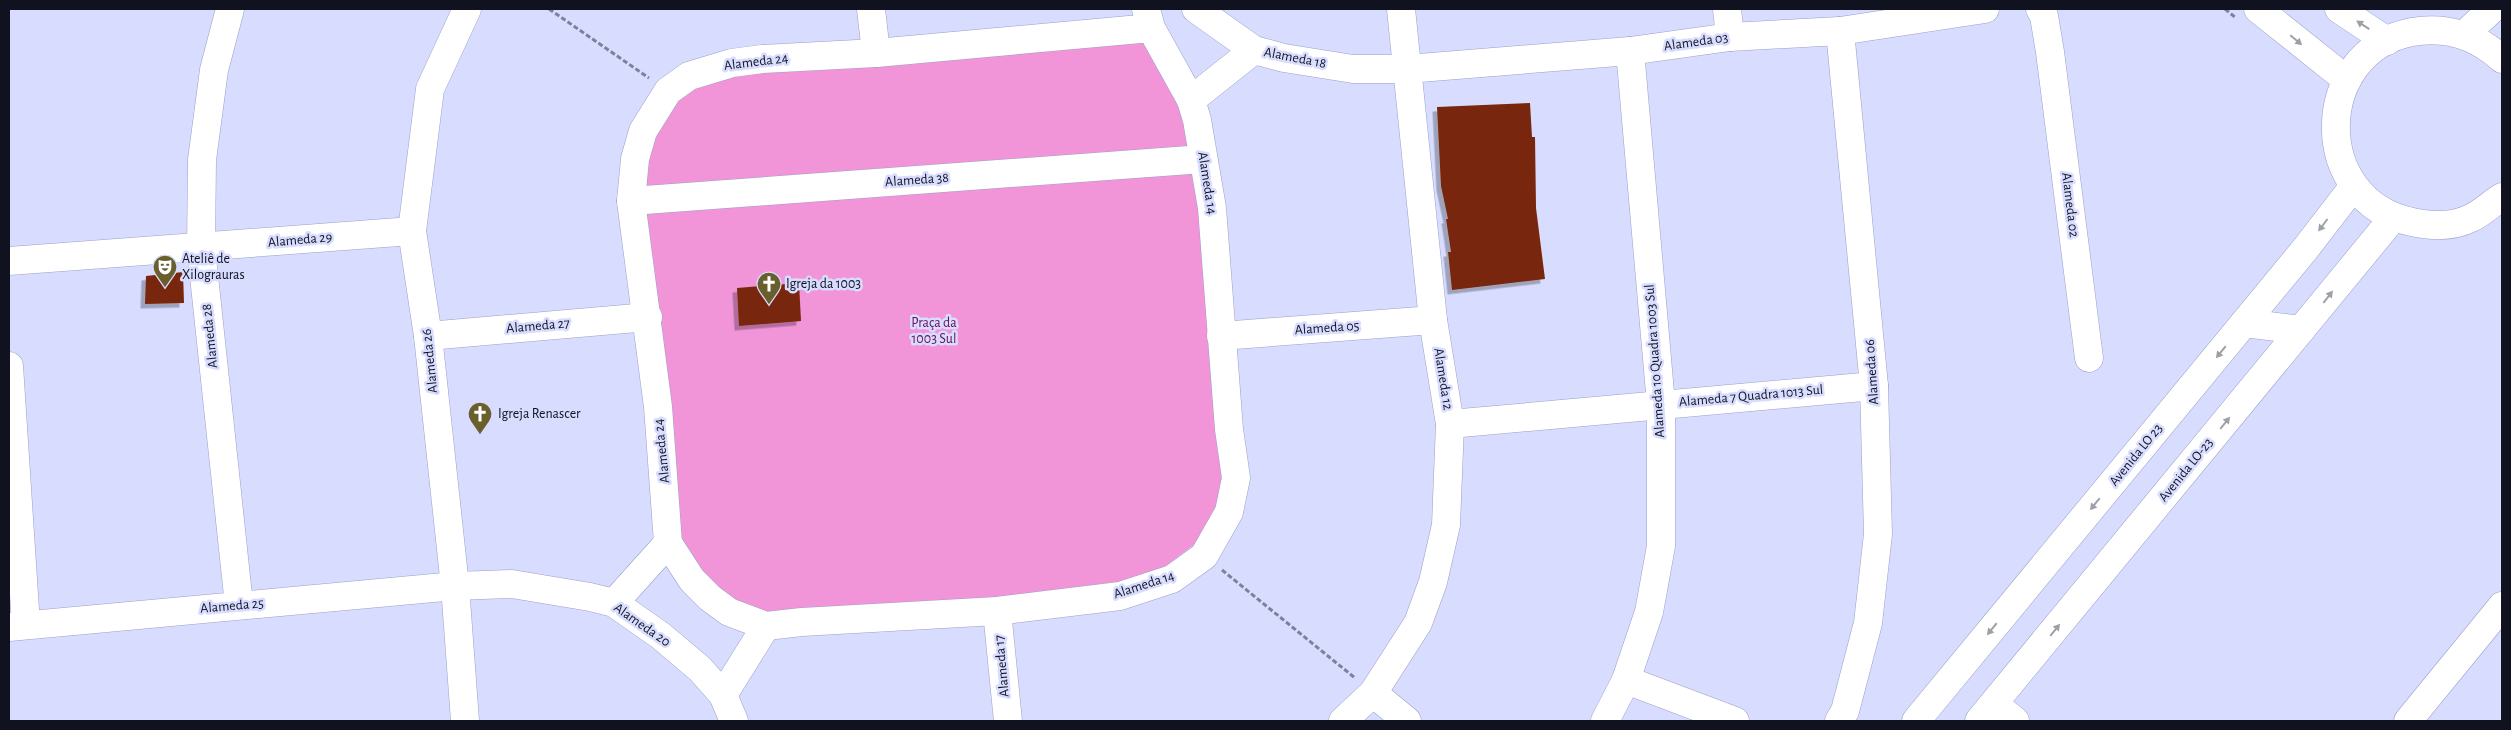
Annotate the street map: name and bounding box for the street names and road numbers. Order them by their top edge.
street label: Alameda 03 [1663,31,1729,53]
street label: Alameda 18 [1263,45,1327,71]
street label: Alameda 24 [723,51,789,73]
street label: Alameda 14 [1195,151,1219,216]
street label: Alameda 38 [885,171,949,189]
street label: Alameda 02 [2059,172,2081,238]
street label: Alameda 29 [267,230,333,250]
street label: Alameda 10 Quadra 1003 Sul [1643,284,1667,438]
street label: Alameda 28 [200,303,220,369]
street label: Alameda 27 [506,316,571,336]
street label: Alameda 05 [1294,319,1360,337]
street label: Alameda 26 [420,328,440,394]
street label: Alameda 06 [1863,339,1881,405]
street label: Alameda 12 [1431,347,1455,411]
street label: Alameda 7 Quadra 1013 Sul [1678,383,1824,409]
street label: Alameda 24 [652,418,672,484]
street label: Avenida LO 23 [2107,421,2165,489]
street label: Avenida LO-23 [2156,435,2216,504]
street label: Alameda 14 [1112,569,1176,601]
street label: Alameda 25 [200,596,265,616]
street label: Alameda 20 [611,601,673,649]
street label: Alameda 17 [992,634,1012,698]

